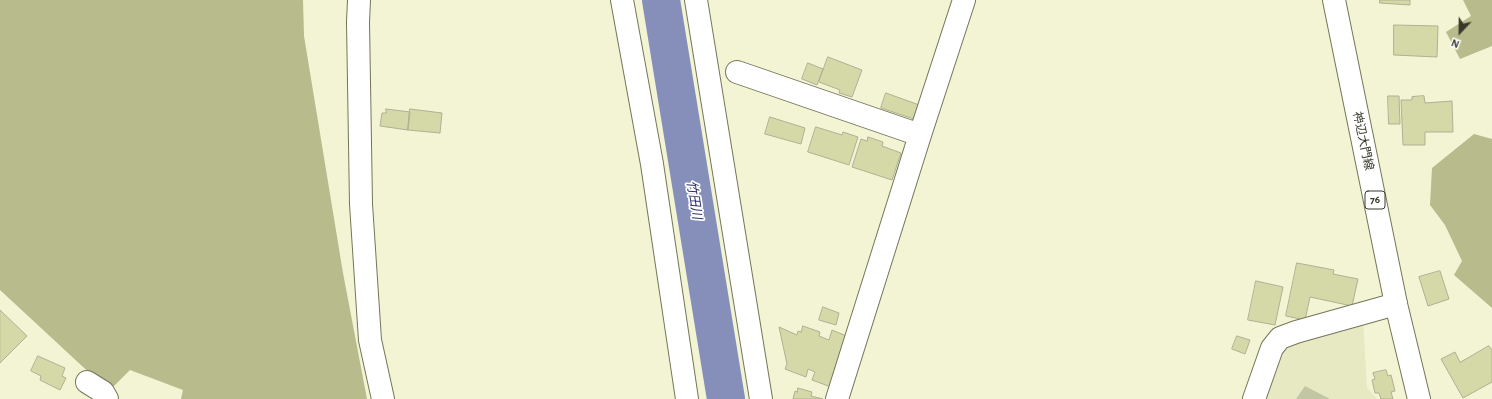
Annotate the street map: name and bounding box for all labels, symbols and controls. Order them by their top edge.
north arrow [1440,12,1480,52]
text: N [1450,37,1461,50]
street label: 神辺大門線 [1350,110,1376,172]
water label: 竹田川 [683,180,705,220]
road number: 76 [1365,191,1385,209]

